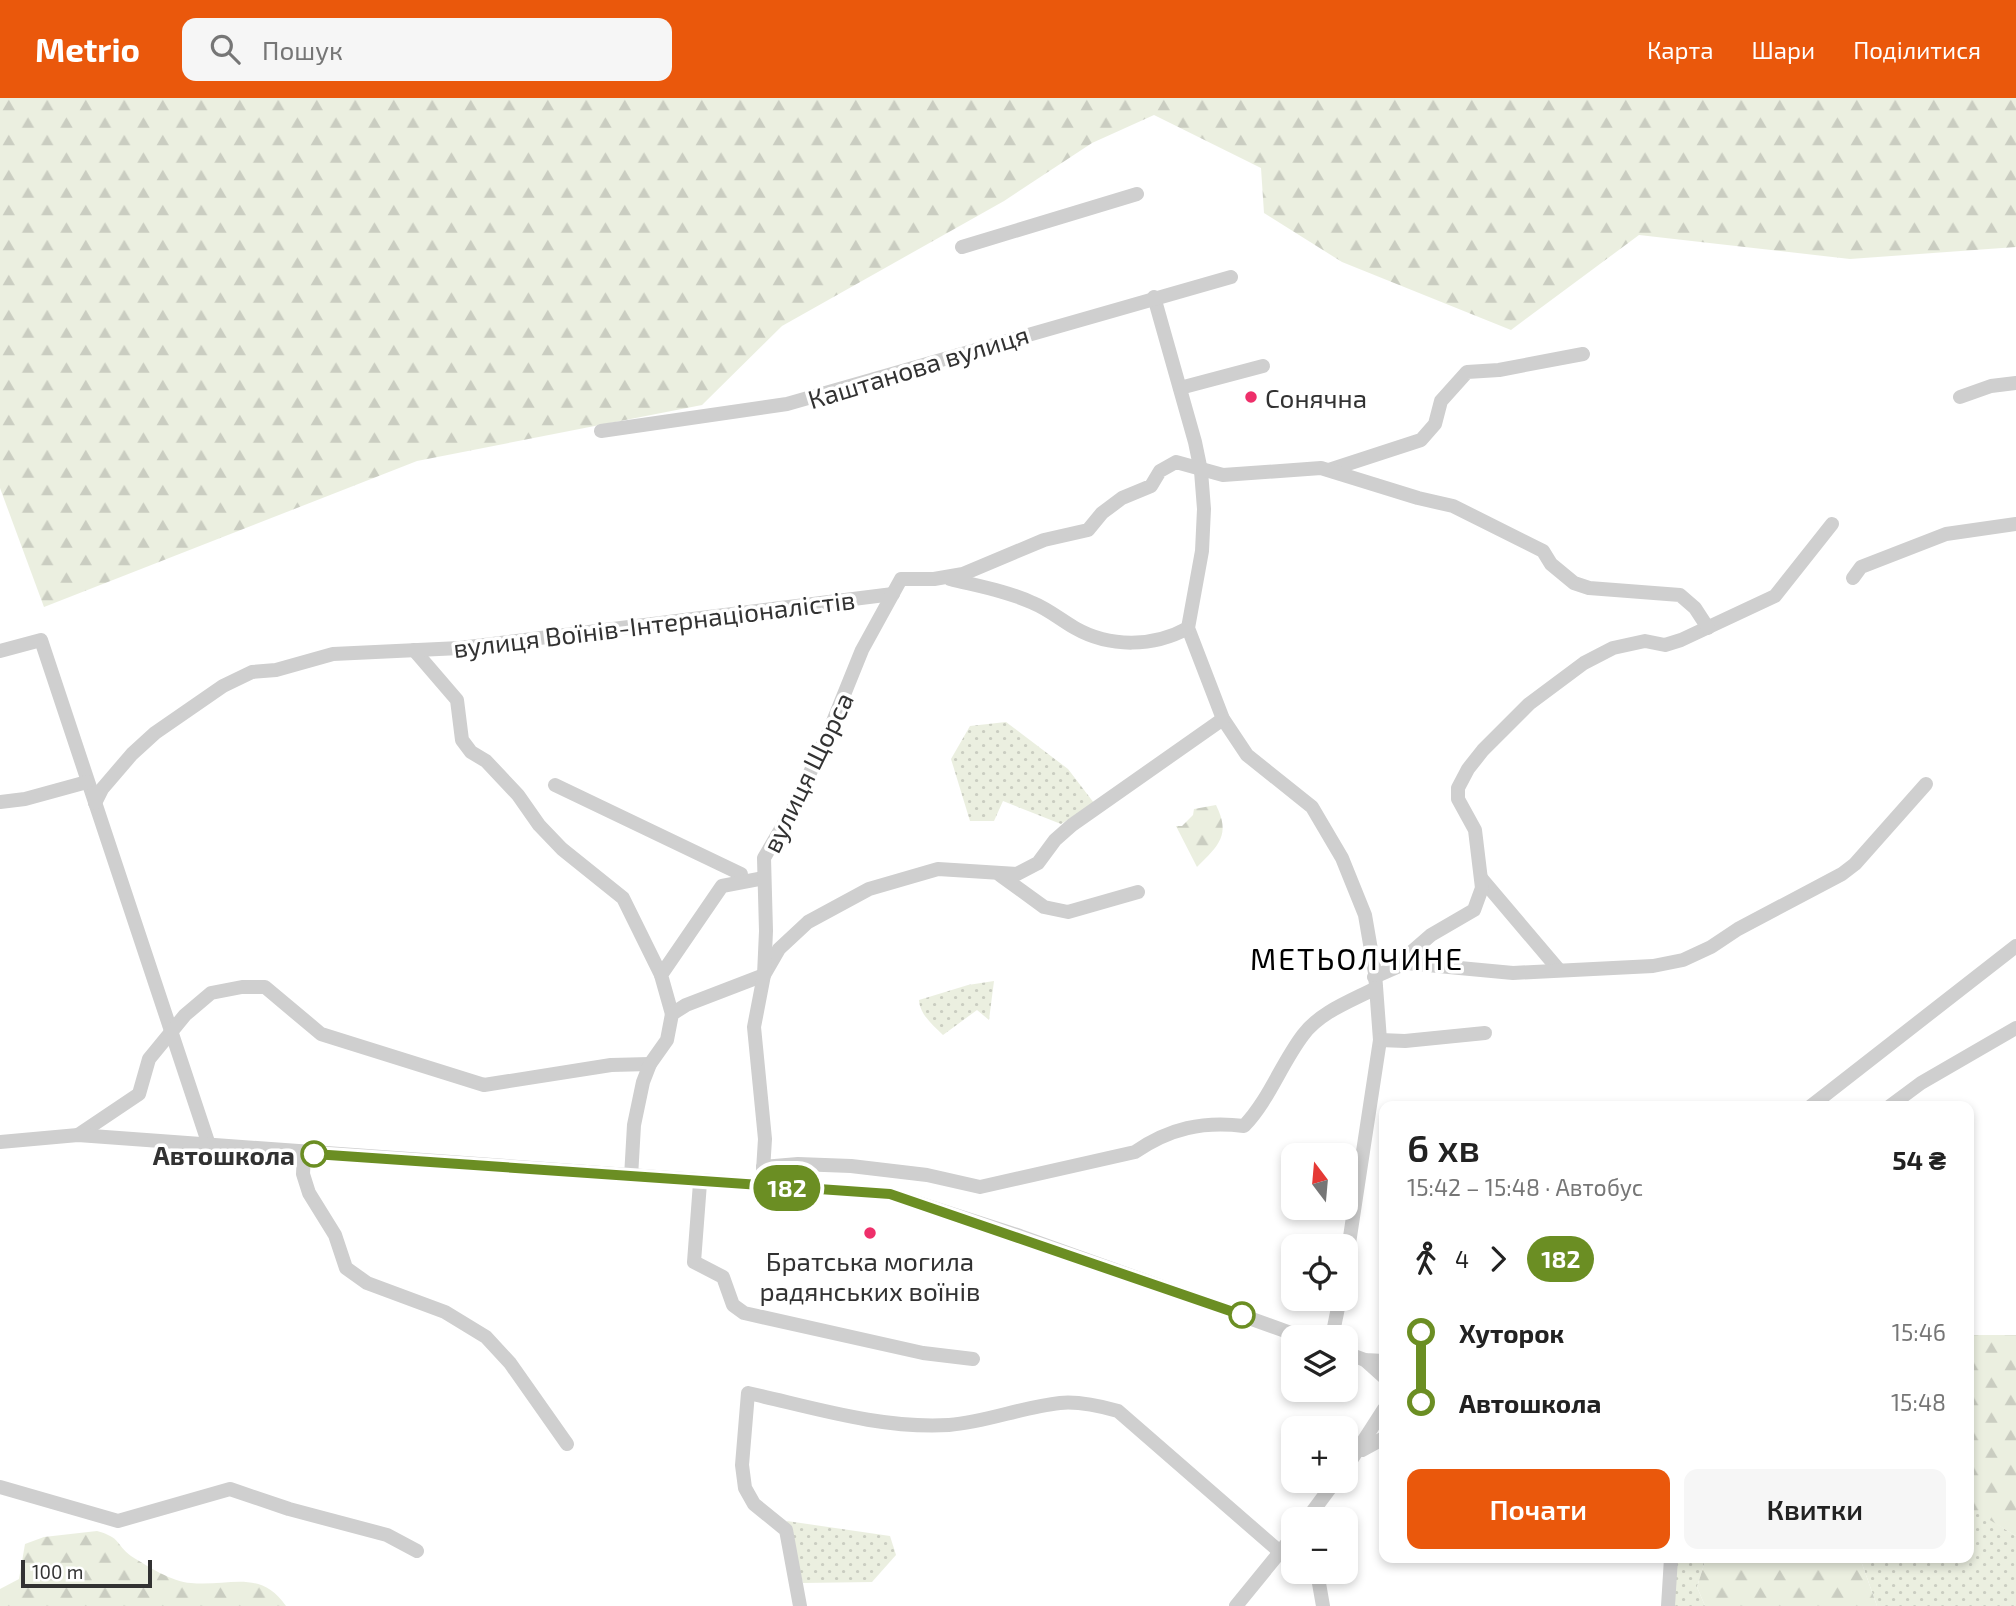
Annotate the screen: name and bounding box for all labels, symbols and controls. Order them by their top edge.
search box [182,18,672,81]
text: Metrio [35,29,140,69]
icon: search [206,30,244,68]
text: Пошук [262,34,343,65]
text: Карта [1647,35,1714,64]
text: Шари [1752,35,1815,64]
text: Поділитися [1853,35,1981,64]
street label: Каштанова вулиця [804,318,1032,415]
place label: Сонячна [1265,382,1367,413]
marker: Сонячна [1243,389,1259,405]
street label: вулиця Воїнів-Інтернаціоналістів [451,583,857,664]
street label: вулиця Щорса [755,687,860,858]
district label: МЕТЬОЛЧИНЕ [1250,940,1464,976]
text: 6 хв [1407,1124,1480,1170]
place label: Автошкола [153,1139,295,1170]
marker: Автошкола [301,1141,327,1167]
north arrow [1281,1143,1358,1220]
map controls [1281,1143,1358,1584]
text: 54 ₴ [1892,1144,1946,1175]
line badge: 182 [747,1165,827,1211]
text: 182 [767,1173,807,1202]
text: 15:42 – 15:48 · Автобус [1407,1173,1643,1201]
marker: Братська могила радянських воїнів [862,1225,878,1241]
button: locate [1281,1234,1358,1311]
icon: walk [1407,1240,1445,1278]
icon: forward [1479,1240,1517,1278]
text: 182 [1541,1244,1580,1273]
place label: Братська могила радянських воїнів [760,1245,980,1306]
text: 4 [1455,1245,1469,1273]
unlabelled marker [1229,1302,1255,1328]
text: Хуторок [1459,1317,1564,1348]
text: 15:46 [1892,1318,1946,1346]
button: layers [1281,1325,1358,1402]
text: Автошкола [1459,1387,1601,1418]
text: 15:48 [1891,1388,1946,1416]
button: + [1281,1416,1358,1493]
button: Почати [1407,1469,1670,1549]
button: Квитки [1684,1469,1946,1549]
button: − [1281,1507,1358,1584]
scale bar [21,1557,152,1589]
text: 100 m [32,1560,83,1583]

